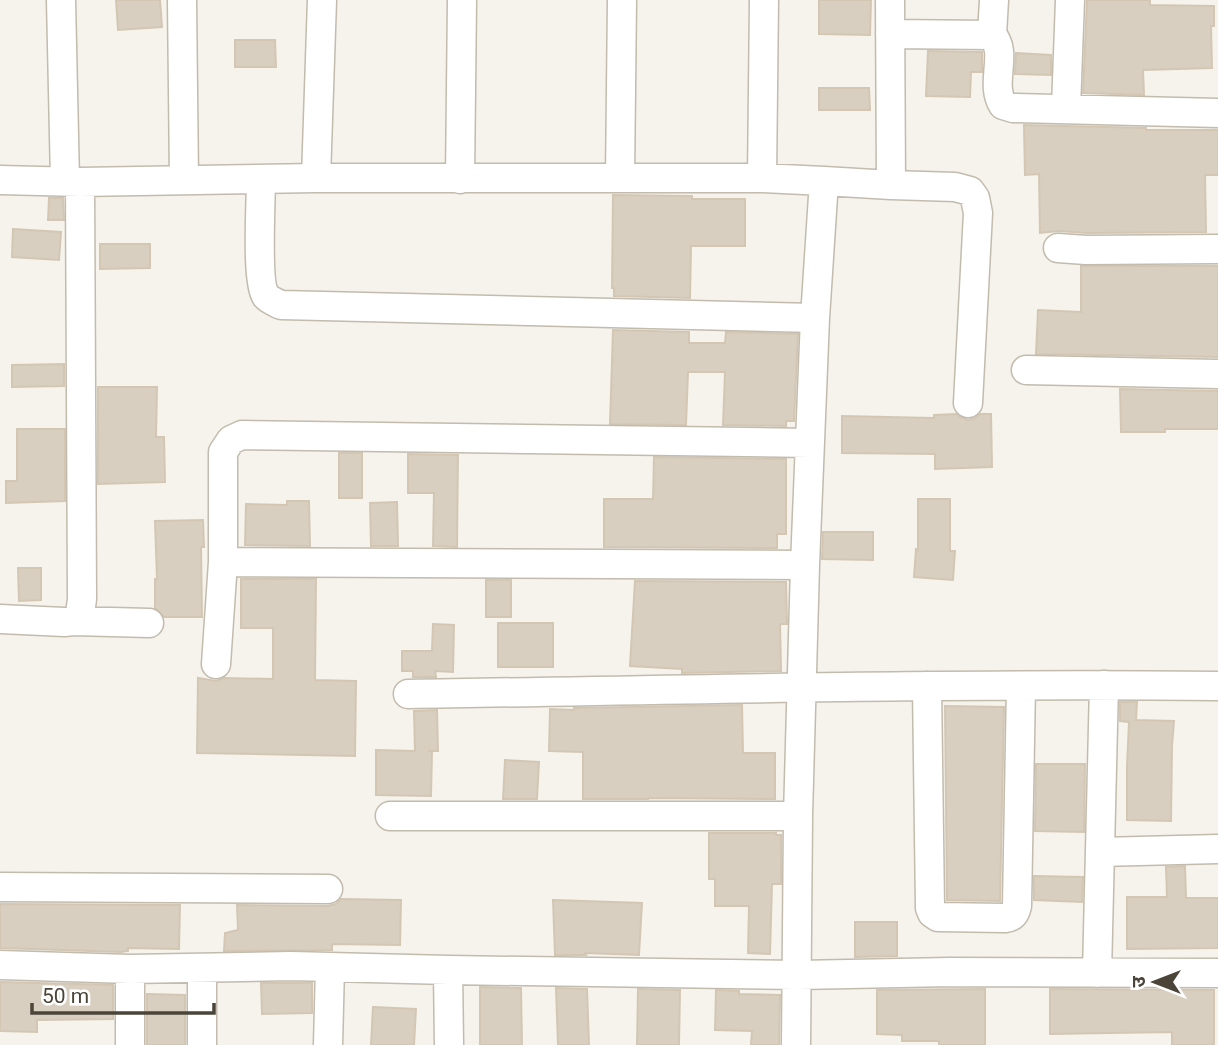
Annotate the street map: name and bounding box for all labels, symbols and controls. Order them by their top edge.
north arrow [1120,947,1190,1017]
scale bar [32,972,214,1016]
text: उ [1127,976,1150,988]
text: 50 m [42,984,89,1008]

